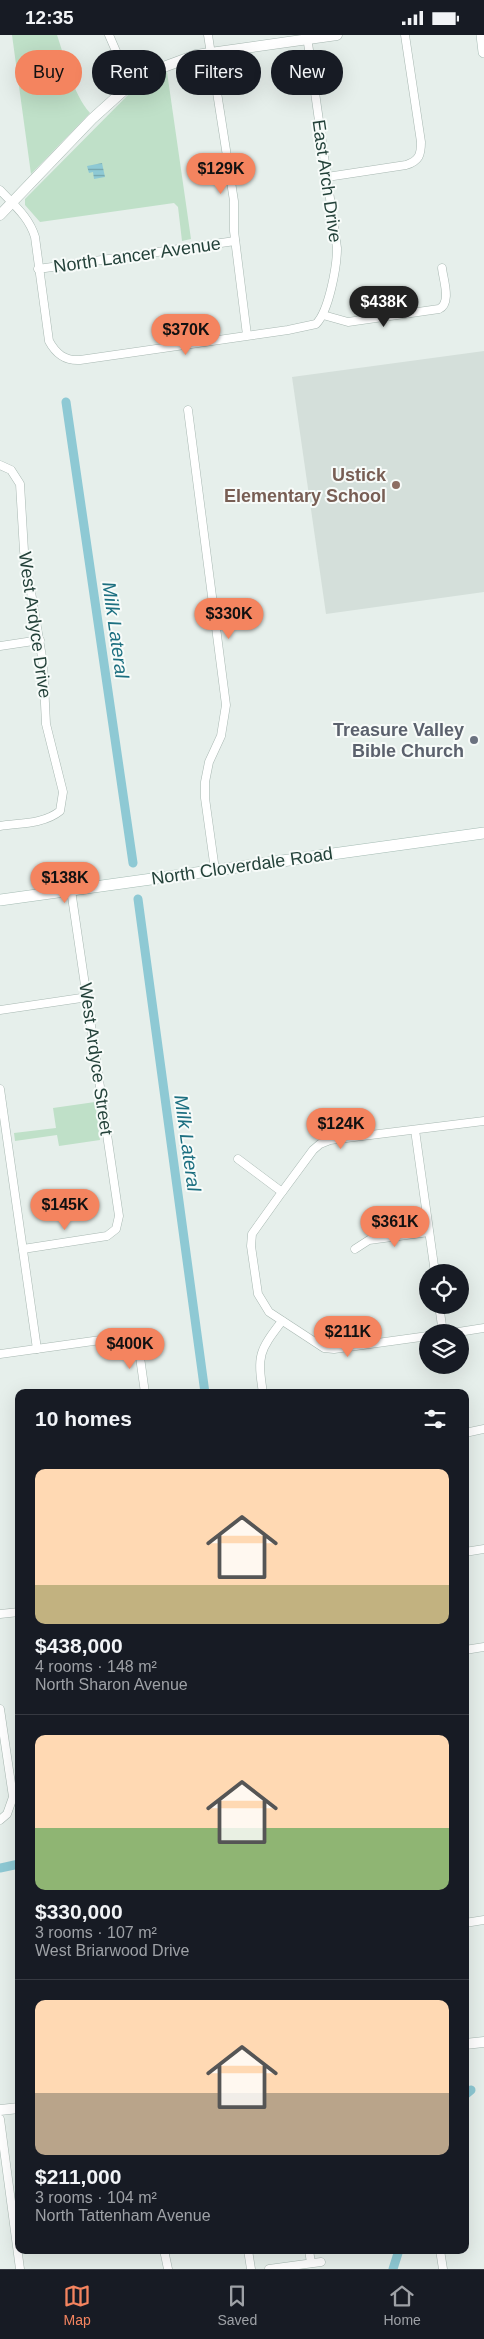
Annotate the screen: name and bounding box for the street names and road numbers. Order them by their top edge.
street label: East Arch Drive [308,118,346,244]
street label: North Lancer Avenue [52,233,222,277]
street label: West Ardyce Drive [15,550,55,700]
street label: North Cloverdale Road [150,843,334,889]
street label: West Ardyce Street [75,981,117,1137]

